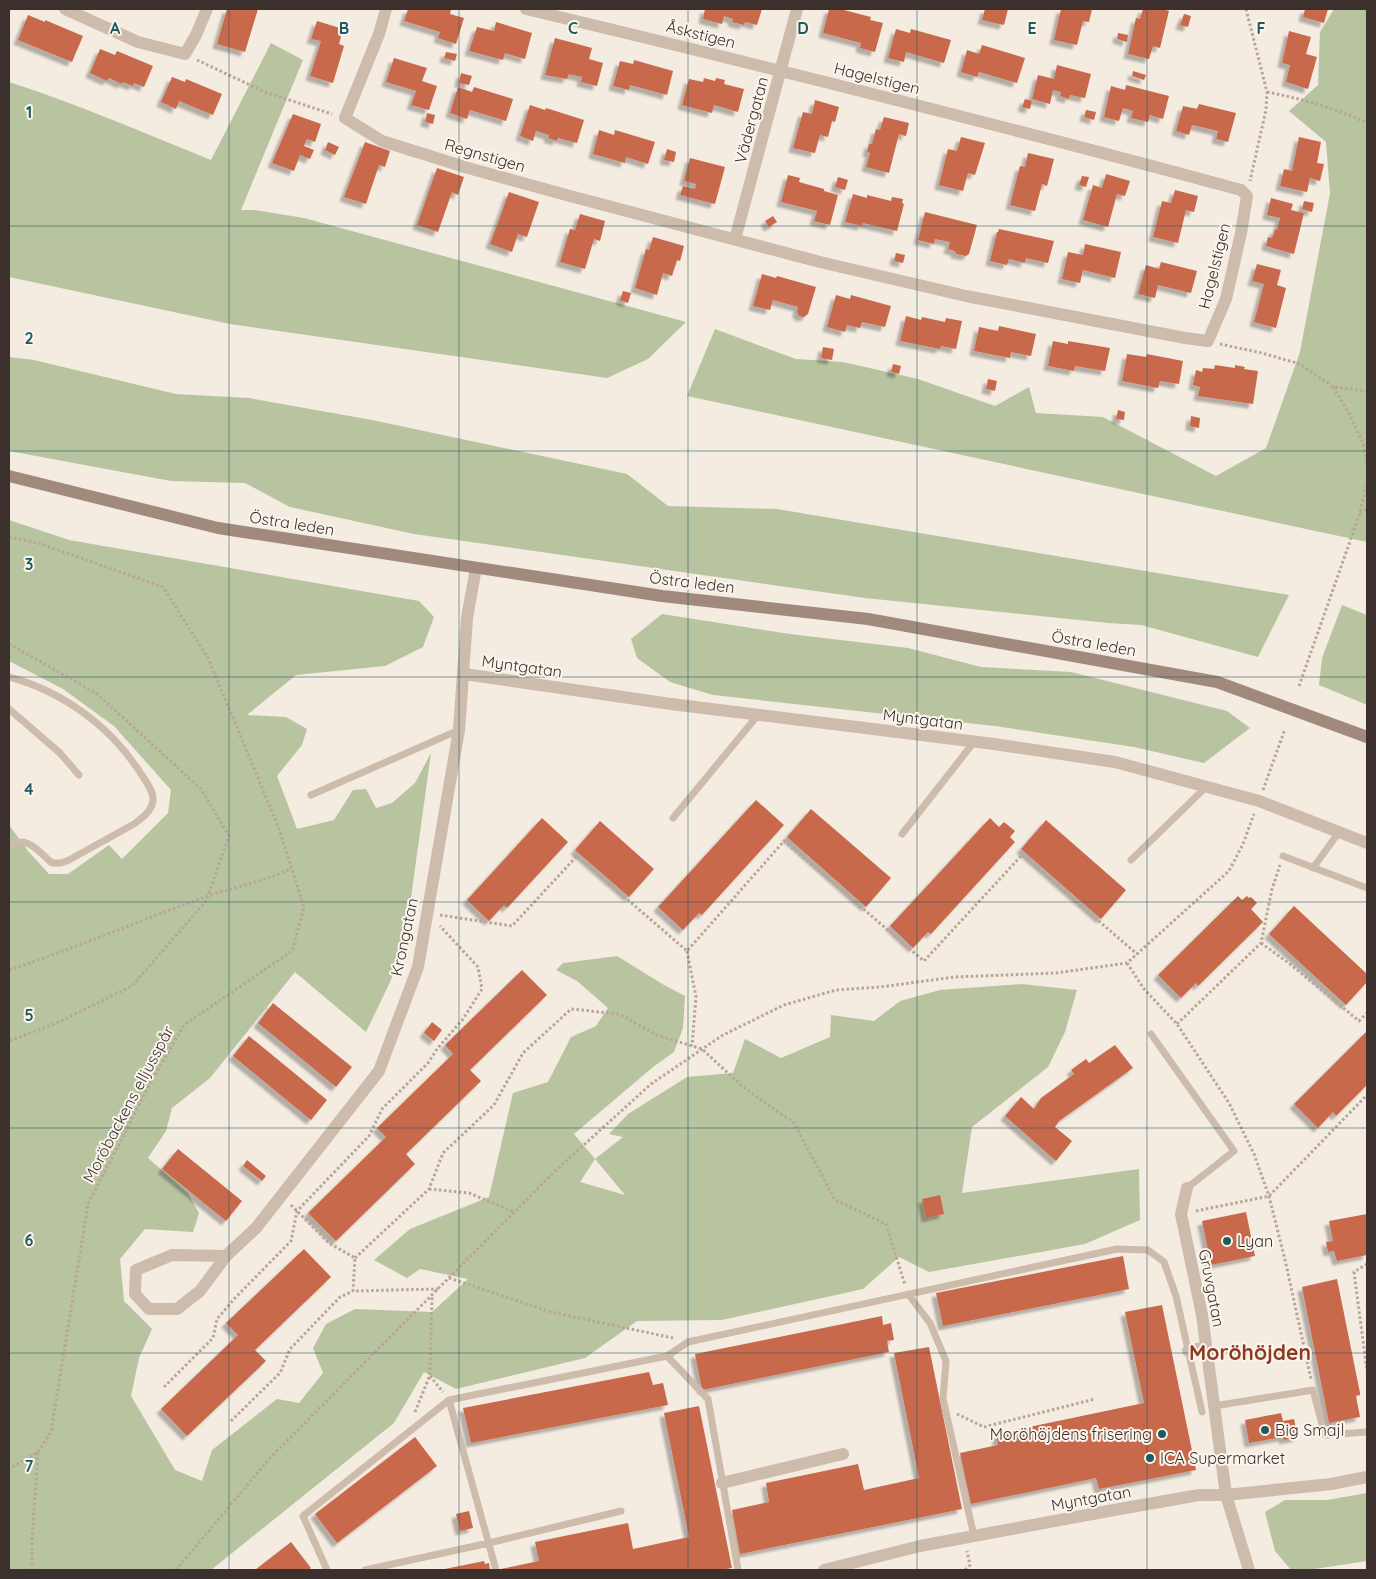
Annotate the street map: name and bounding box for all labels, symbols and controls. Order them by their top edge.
street label: Åskstigen [664,16,738,52]
text: A [110,18,121,38]
text: B [339,18,349,38]
text: C [568,18,578,38]
text: D [797,18,809,38]
text: E [1027,18,1037,38]
text: F [1257,18,1266,38]
street label: Hagelstigen [832,58,922,98]
street label: Vädergatan [730,75,772,165]
text: 1 [26,102,32,122]
street label: Regnstigen [442,134,528,176]
street label: Hagelstigen [1194,221,1234,311]
text: 2 [24,328,34,348]
street label: Östra leden [248,506,336,540]
text: 3 [25,554,33,574]
street label: Östra leden [648,567,736,597]
street label: Östra leden [1050,626,1138,660]
street label: Myntgatan [481,650,563,682]
street label: Myntgatan [882,704,964,734]
text: 4 [24,779,34,799]
street label: Krongatan [386,896,422,978]
text: 5 [24,1005,34,1025]
street label: Moröbackens elljusspår [78,1022,178,1186]
text: 6 [25,1230,34,1250]
place label: Lyan [1237,1231,1273,1251]
marker: Lyan [1221,1235,1233,1247]
street label: Gruvgatan [1195,1247,1229,1329]
district label: Moröhöjden [1189,1339,1311,1365]
place label: Big Smajl [1275,1420,1344,1440]
place label: Moröhöjdens frisering [990,1424,1152,1444]
marker: Big Smajl [1259,1424,1271,1436]
marker: Moröhöjdens frisering [1156,1428,1168,1440]
place label: ICA Supermarket [1160,1448,1285,1468]
marker: ICA Supermarket [1144,1452,1156,1464]
text: 7 [25,1456,34,1476]
street label: Myntgatan [1049,1481,1133,1515]

